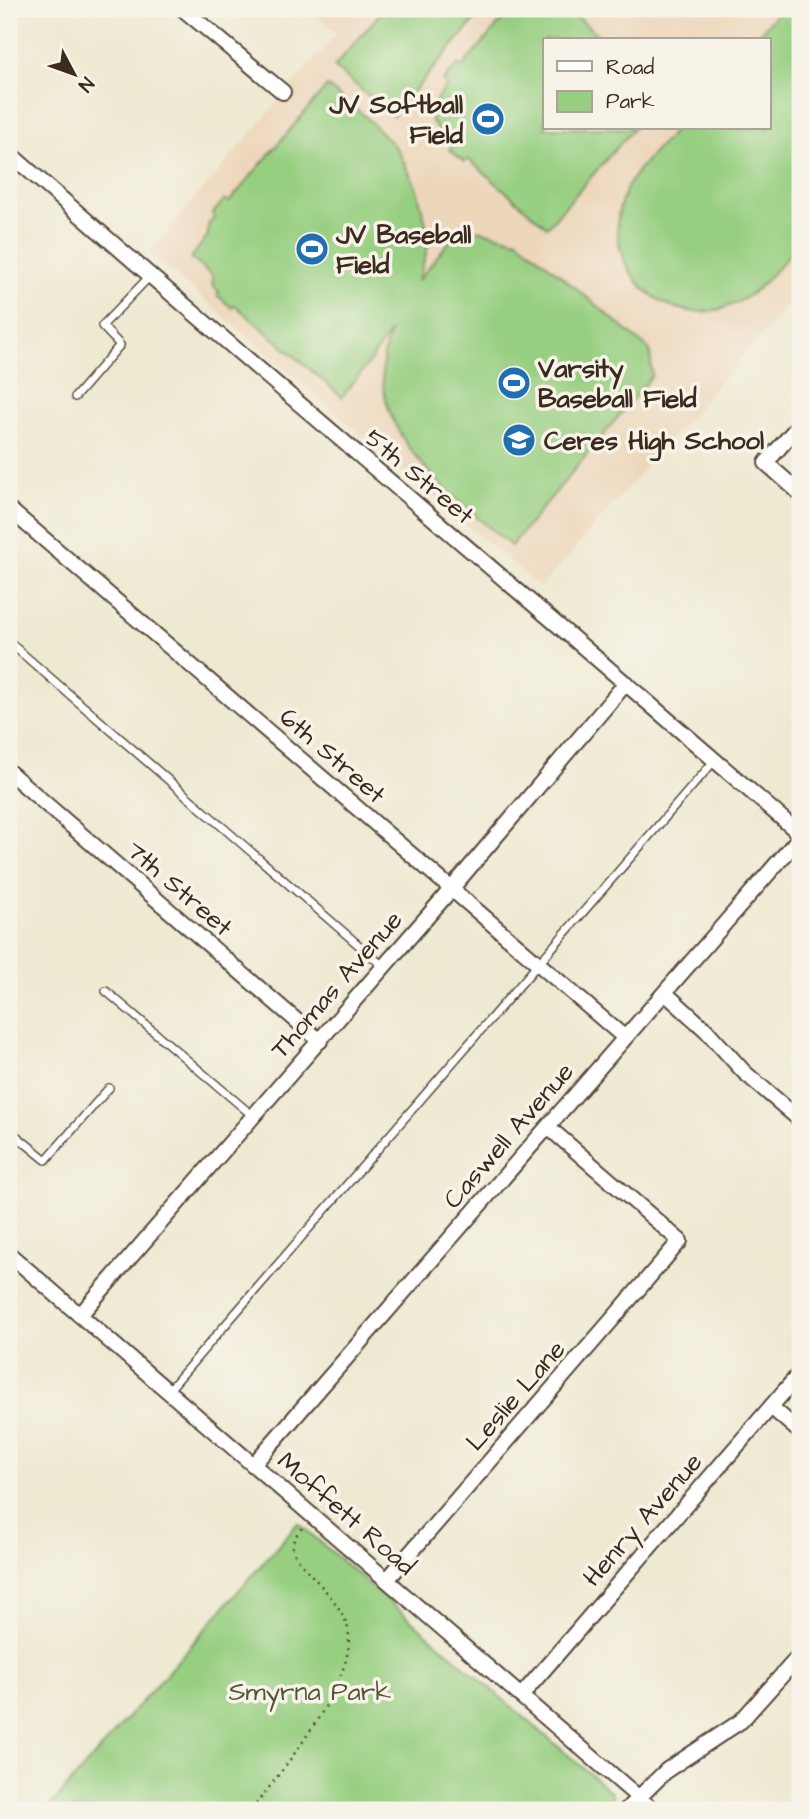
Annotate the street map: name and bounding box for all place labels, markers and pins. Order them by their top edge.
place label: JV Softball Field [328,87,464,153]
sports icon: JV Softball Field [469,100,507,138]
place label: JV Baseball Field [335,217,471,283]
sports icon: JV Baseball Field [293,230,331,268]
place label: Varsity Baseball Field [537,351,697,417]
sports icon: Varsity Baseball Field [495,364,533,402]
school or university icon: Ceres High School [500,421,538,459]
place label: Ceres High School [544,423,764,462]

